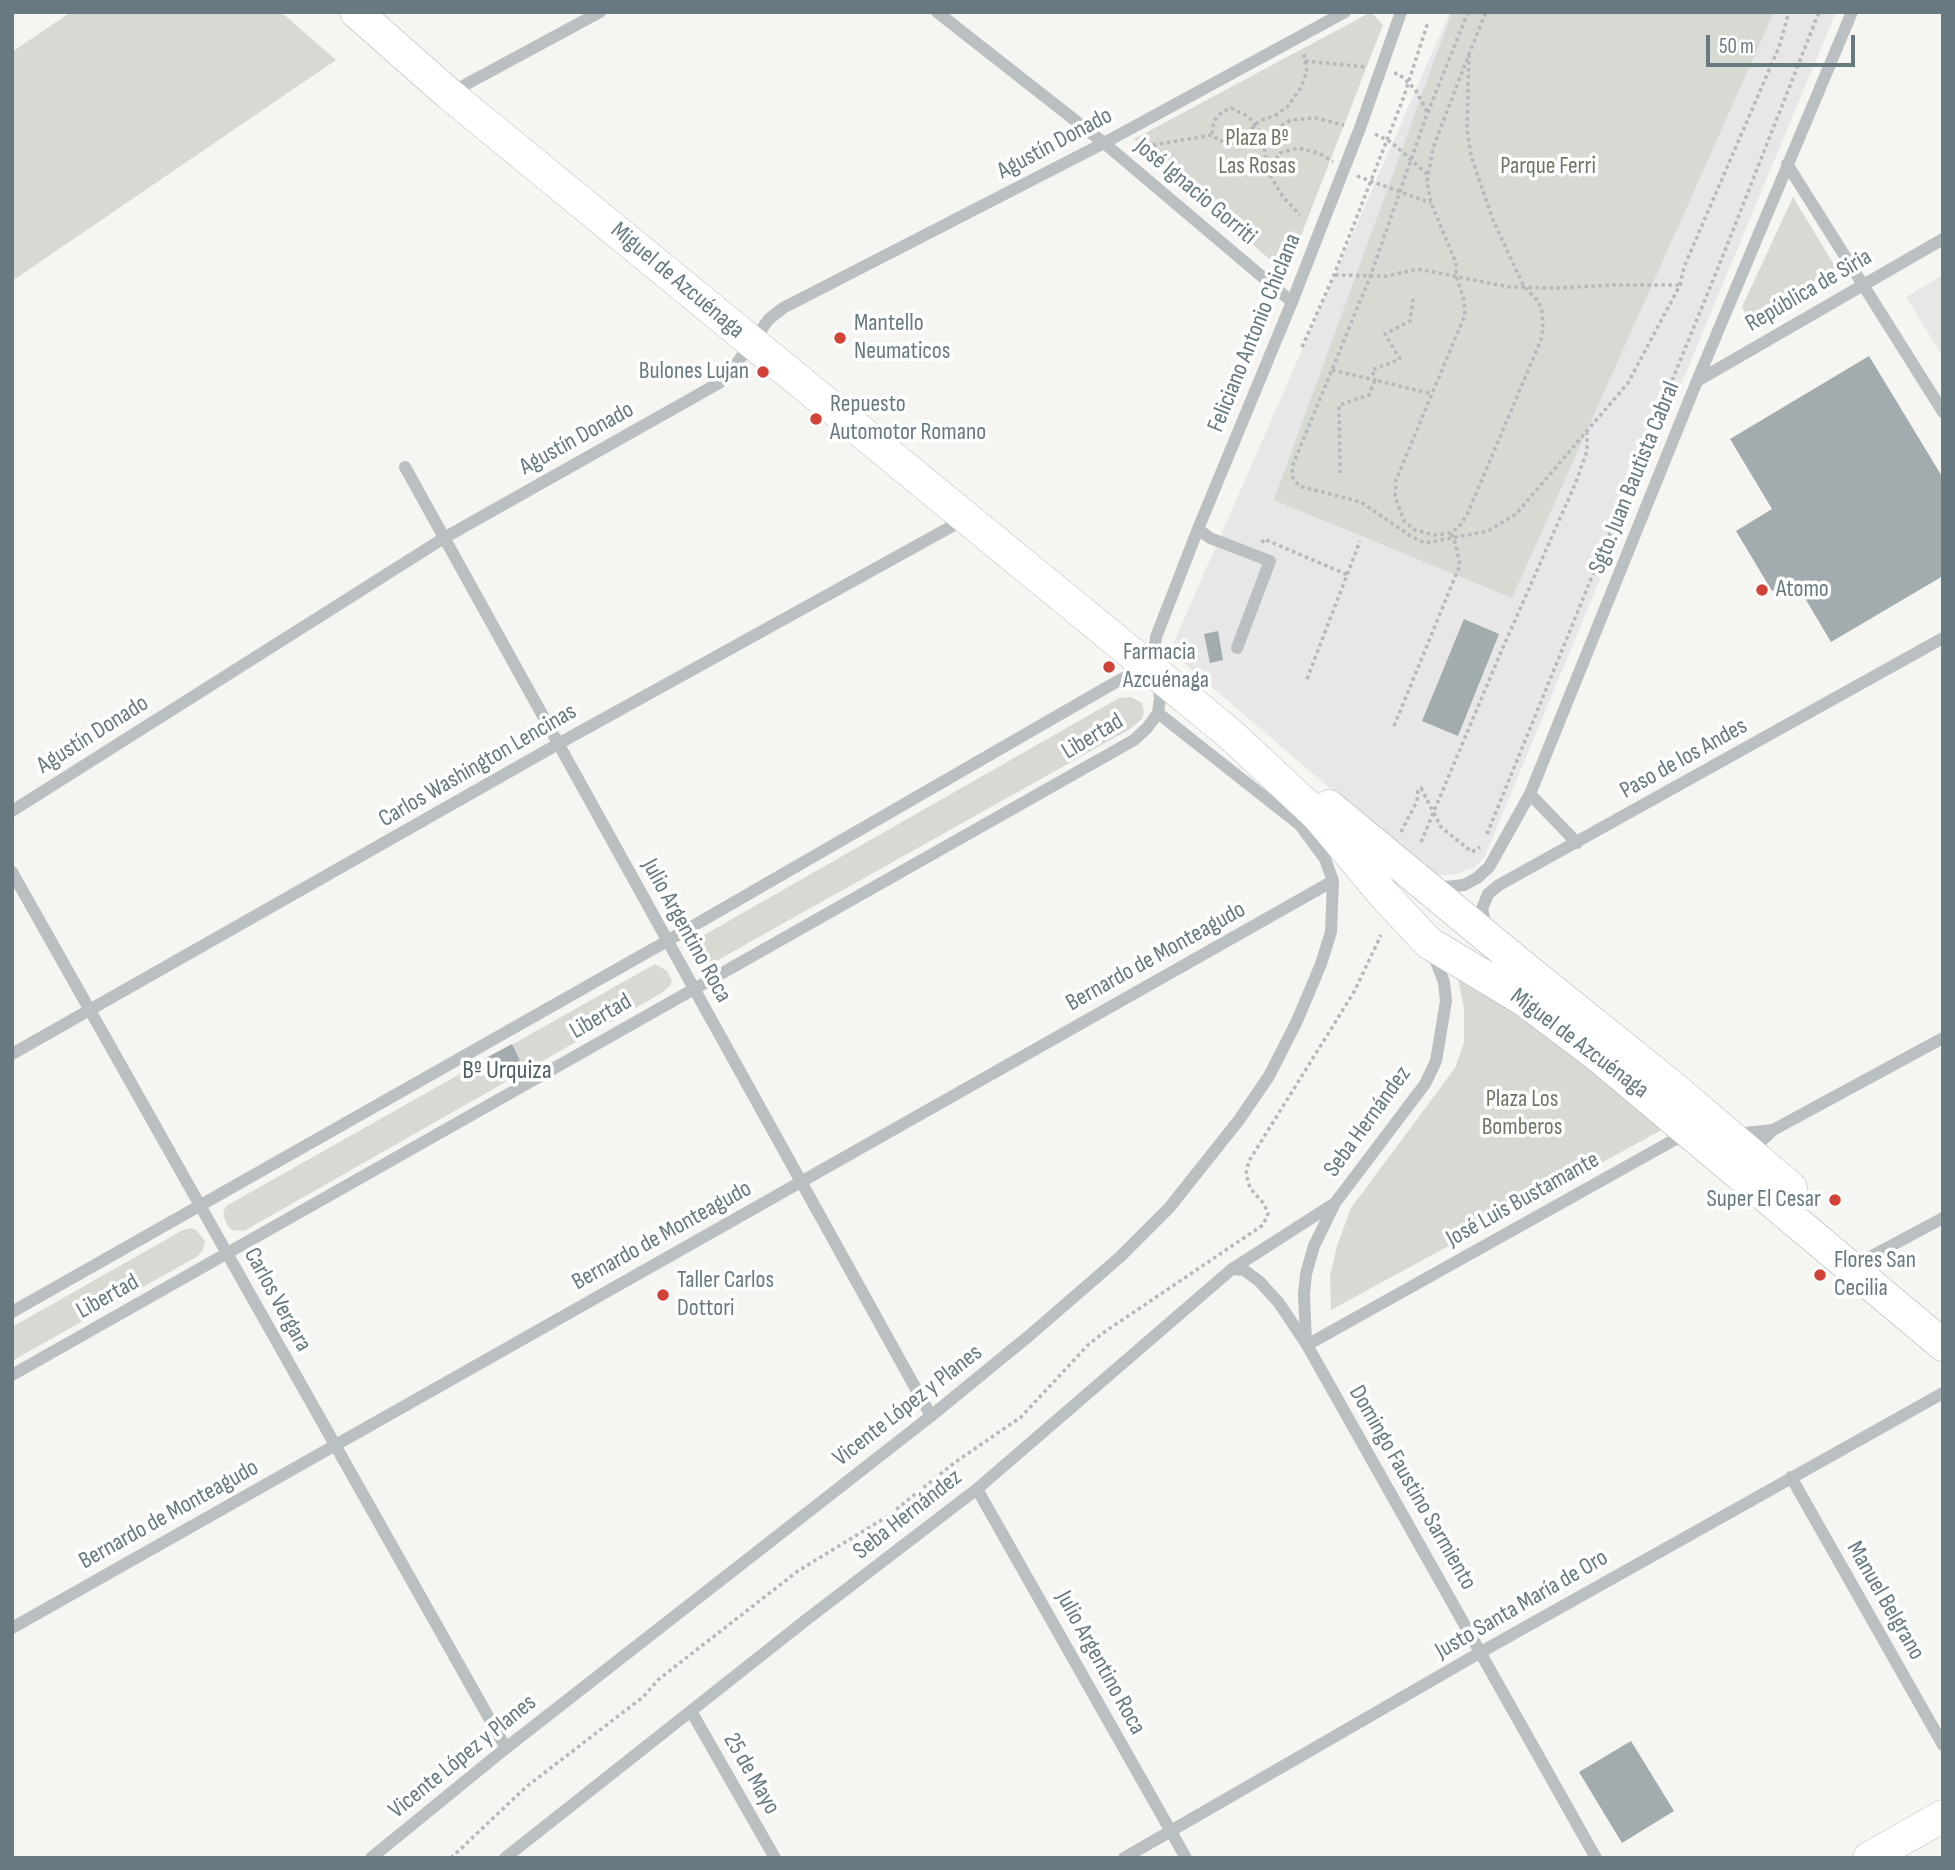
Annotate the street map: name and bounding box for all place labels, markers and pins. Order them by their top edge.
place label: Mantello Neumaticos [854,310,950,366]
marker: Mantello Neumaticos [832,330,848,346]
place label: Bulones Lujan [639,358,749,386]
marker: Bulones Lujan [755,364,771,380]
place label: Repuesto Automotor Romano [830,391,986,447]
marker: Repuesto Automotor Romano [808,411,824,427]
place label: Atomo [1776,576,1829,604]
marker: Atomo [1754,582,1770,598]
place label: Farmacia Azcuénaga [1123,639,1209,695]
marker: Farmacia Azcuénaga [1101,659,1117,675]
place label: Super El Cesar [1707,1186,1821,1214]
marker: Super El Cesar [1827,1192,1843,1208]
place label: Flores San Cecilia [1834,1247,1916,1303]
place label: Taller Carlos Dottori [677,1267,774,1323]
marker: Flores San Cecilia [1812,1267,1828,1283]
marker: Taller Carlos Dottori [655,1287,671,1303]

